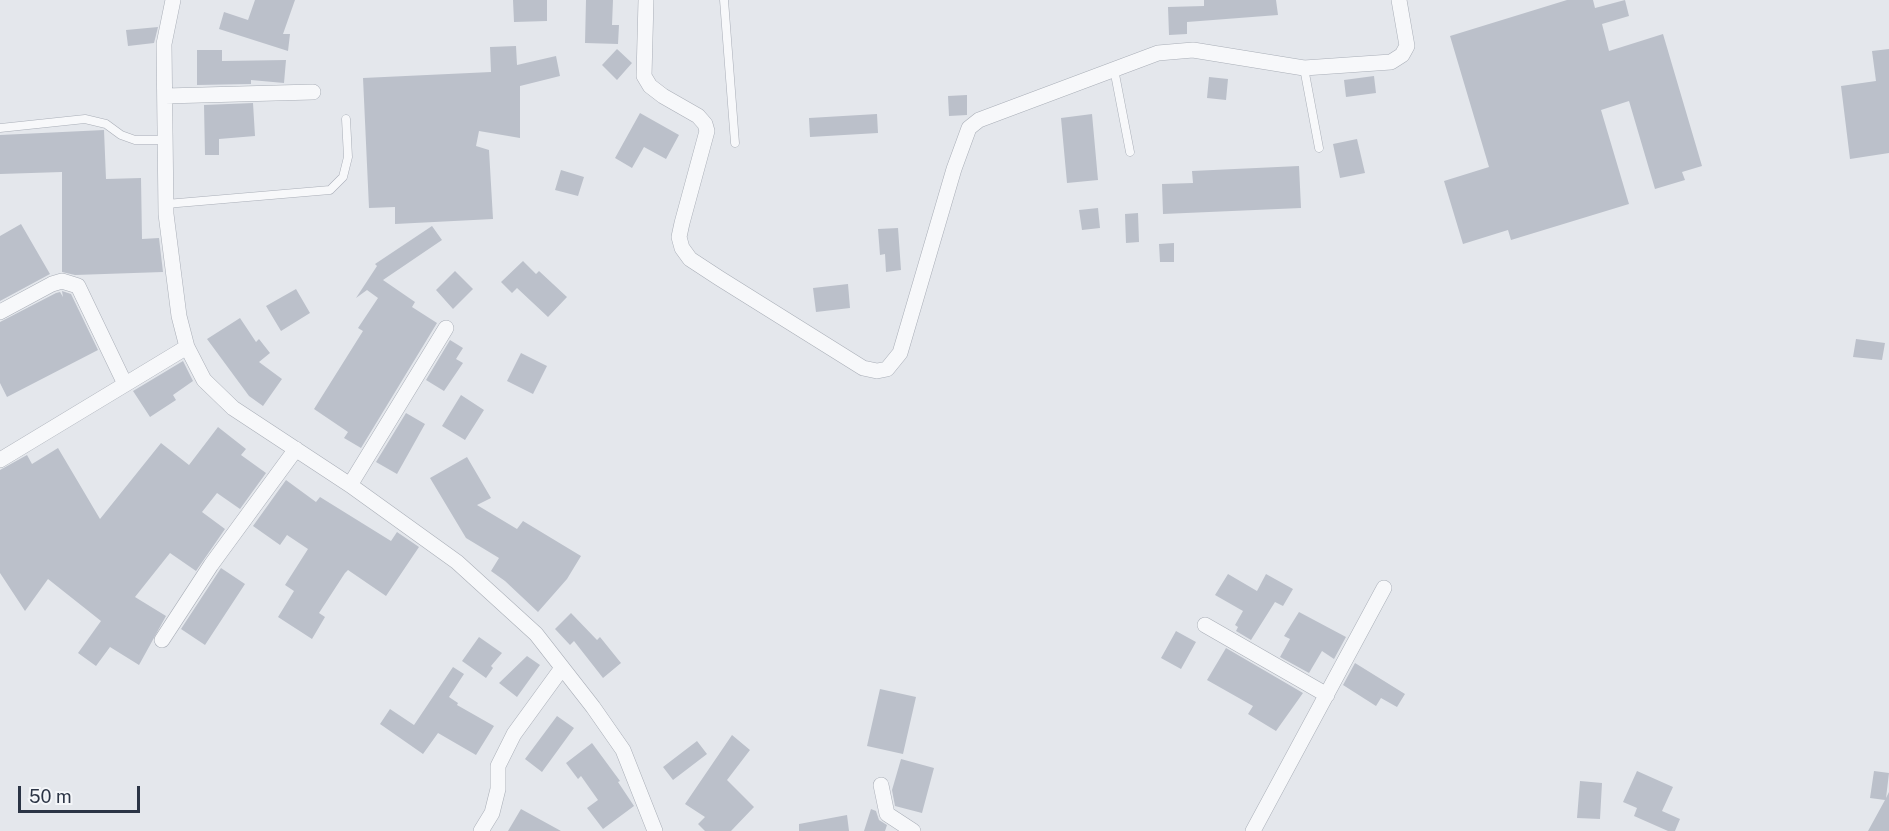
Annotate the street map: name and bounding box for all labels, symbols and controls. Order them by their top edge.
scale bar [21,774,142,812]
text: 50 m [29,786,72,807]

